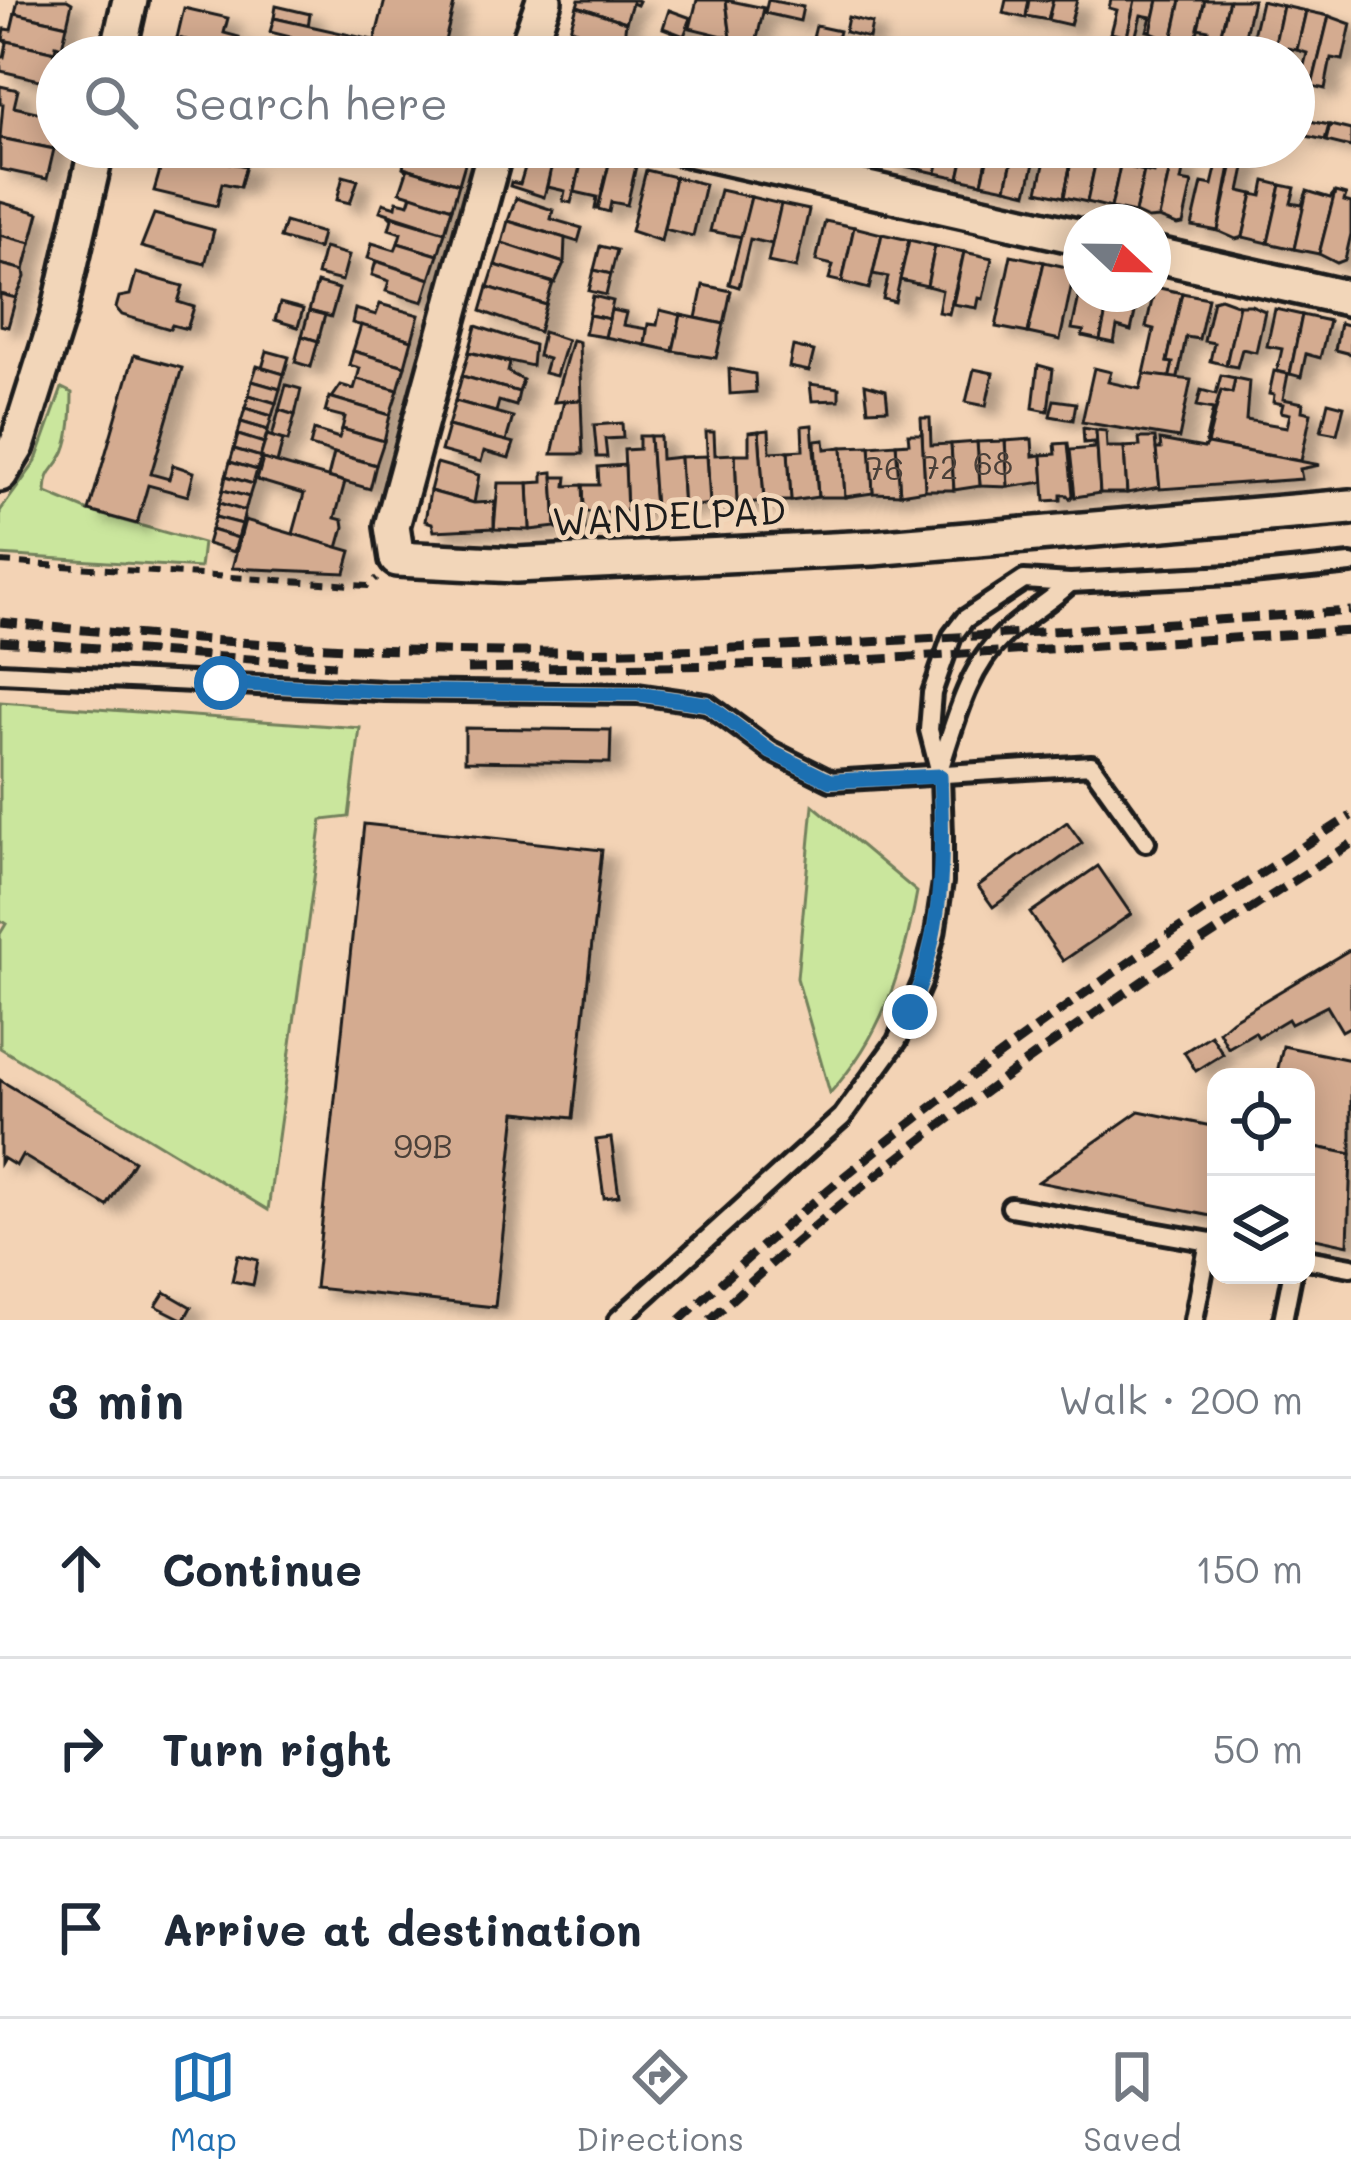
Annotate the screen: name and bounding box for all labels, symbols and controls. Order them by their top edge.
search box [36,36,1315,168]
icon: search [78,69,144,135]
text: Search here [174,73,448,131]
north arrow [1063,204,1171,312]
house number: 68 [973,440,1013,483]
house number: 72 [922,444,958,487]
house number: 76 [866,445,904,488]
street label: WANDELPAD [551,483,787,546]
route start [194,656,248,710]
route end [883,985,937,1039]
map controls [1207,1068,1315,1284]
button: locate [1207,1068,1315,1176]
house number: 99B [393,1123,453,1166]
button: layers [1207,1176,1315,1284]
text: 3 min [48,1365,184,1432]
text: Walk · 200 m [1059,1373,1303,1424]
icon: ahead [48,1535,114,1601]
text: Continue [162,1539,362,1597]
text: 150 m [1195,1542,1303,1593]
icon: right [48,1715,114,1781]
text: Turn right [162,1719,391,1777]
text: 50 m [1213,1722,1303,1773]
icon: arrive [48,1895,114,1961]
text: Arrive at destination [162,1899,642,1957]
tab: Map [170,2044,237,2159]
tab: Directions [576,2044,744,2159]
tab: Saved [1083,2044,1181,2159]

